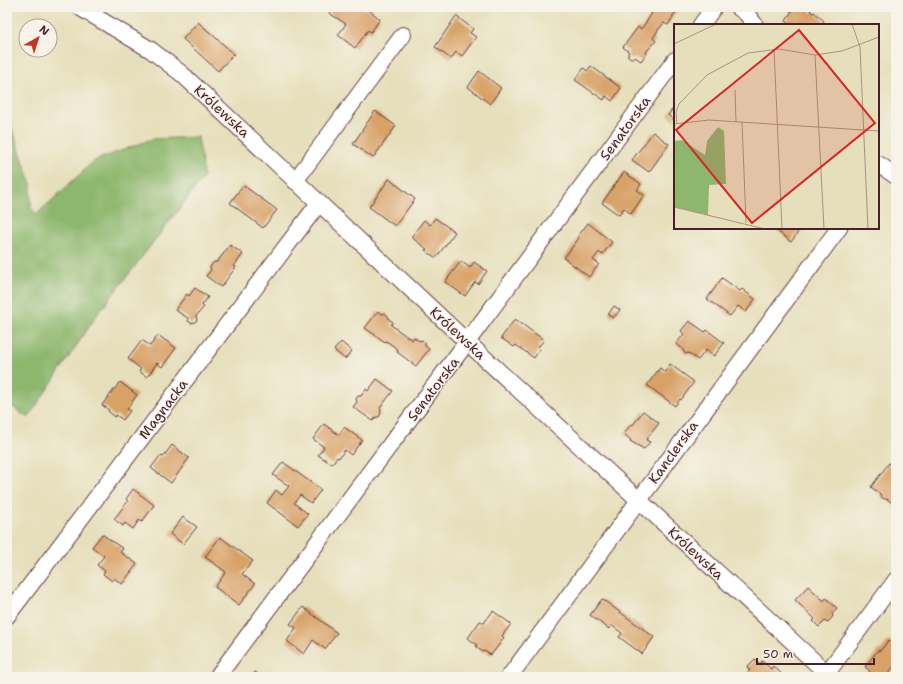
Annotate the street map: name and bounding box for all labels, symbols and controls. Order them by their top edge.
north arrow [18,18,58,58]
text: N [36,22,52,39]
inset map [674,24,879,229]
street label: Królewska [190,81,254,142]
street label: Senatorska [596,92,655,164]
street label: Królewska [426,303,490,364]
street label: Senatorska [403,353,463,425]
street label: Magnacka [135,375,192,443]
street label: Kanclerska [644,417,702,487]
street label: Królewska [664,523,728,584]
scale bar [757,640,874,666]
text: 50 m [763,646,793,662]

